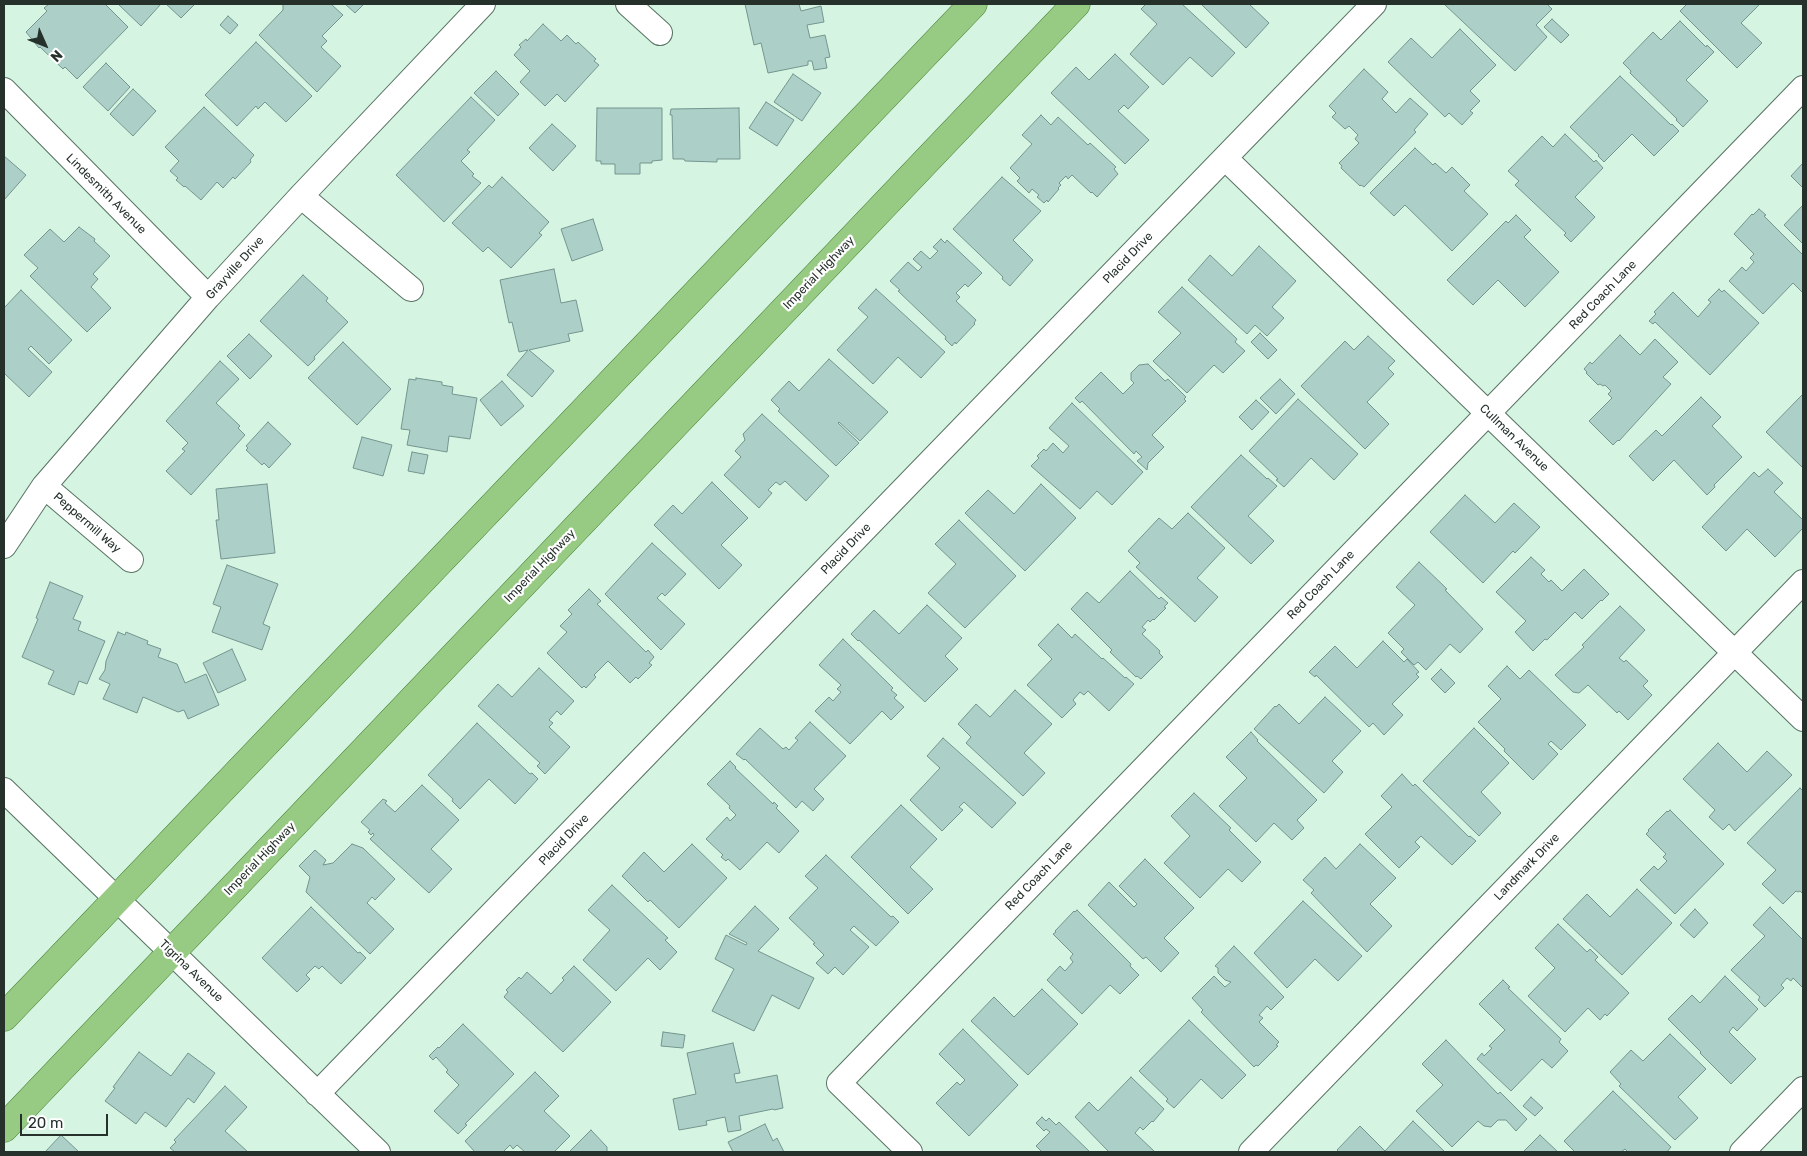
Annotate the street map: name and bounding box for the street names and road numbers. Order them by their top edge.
street label: Lindesmith Avenue [63,151,149,237]
street label: Placid Drive [1100,229,1156,287]
street label: Imperial Highway [780,233,858,313]
street label: Grayville Drive [203,234,267,302]
street label: Red Coach Lane [1566,258,1640,332]
street label: Cullman Avenue [1476,401,1552,475]
street label: Peppermill Way [50,490,124,556]
street label: Placid Drive [818,520,874,578]
street label: Imperial Highway [501,526,579,606]
street label: Red Coach Lane [1284,548,1358,622]
street label: Placid Drive [536,811,592,869]
street label: Imperial Highway [221,819,299,899]
street label: Landmark Drive [1491,830,1563,904]
street label: Red Coach Lane [1002,839,1076,913]
street label: Tigrina Avenue [156,937,226,1005]

